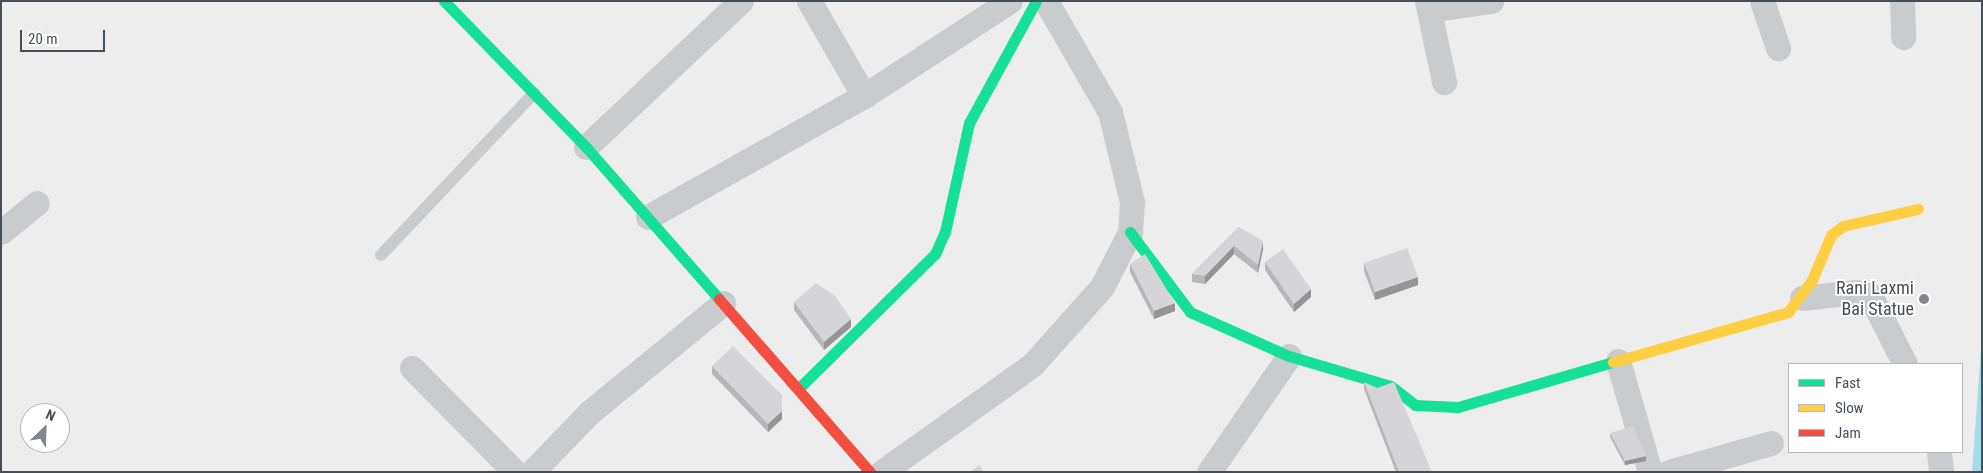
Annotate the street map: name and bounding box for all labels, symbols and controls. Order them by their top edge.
scale bar [22,20,108,52]
text: 20 m [28,30,58,48]
place label: Rani Laxmi Bai Statue [1836,278,1914,320]
marker: Rani Laxmi Bai Statue [1918,293,1930,305]
legend [1788,363,1963,453]
text: Fast [1835,374,1860,392]
text: Slow [1835,399,1864,417]
north arrow [20,403,70,453]
text: N [44,406,58,424]
text: Jam [1835,424,1861,442]

